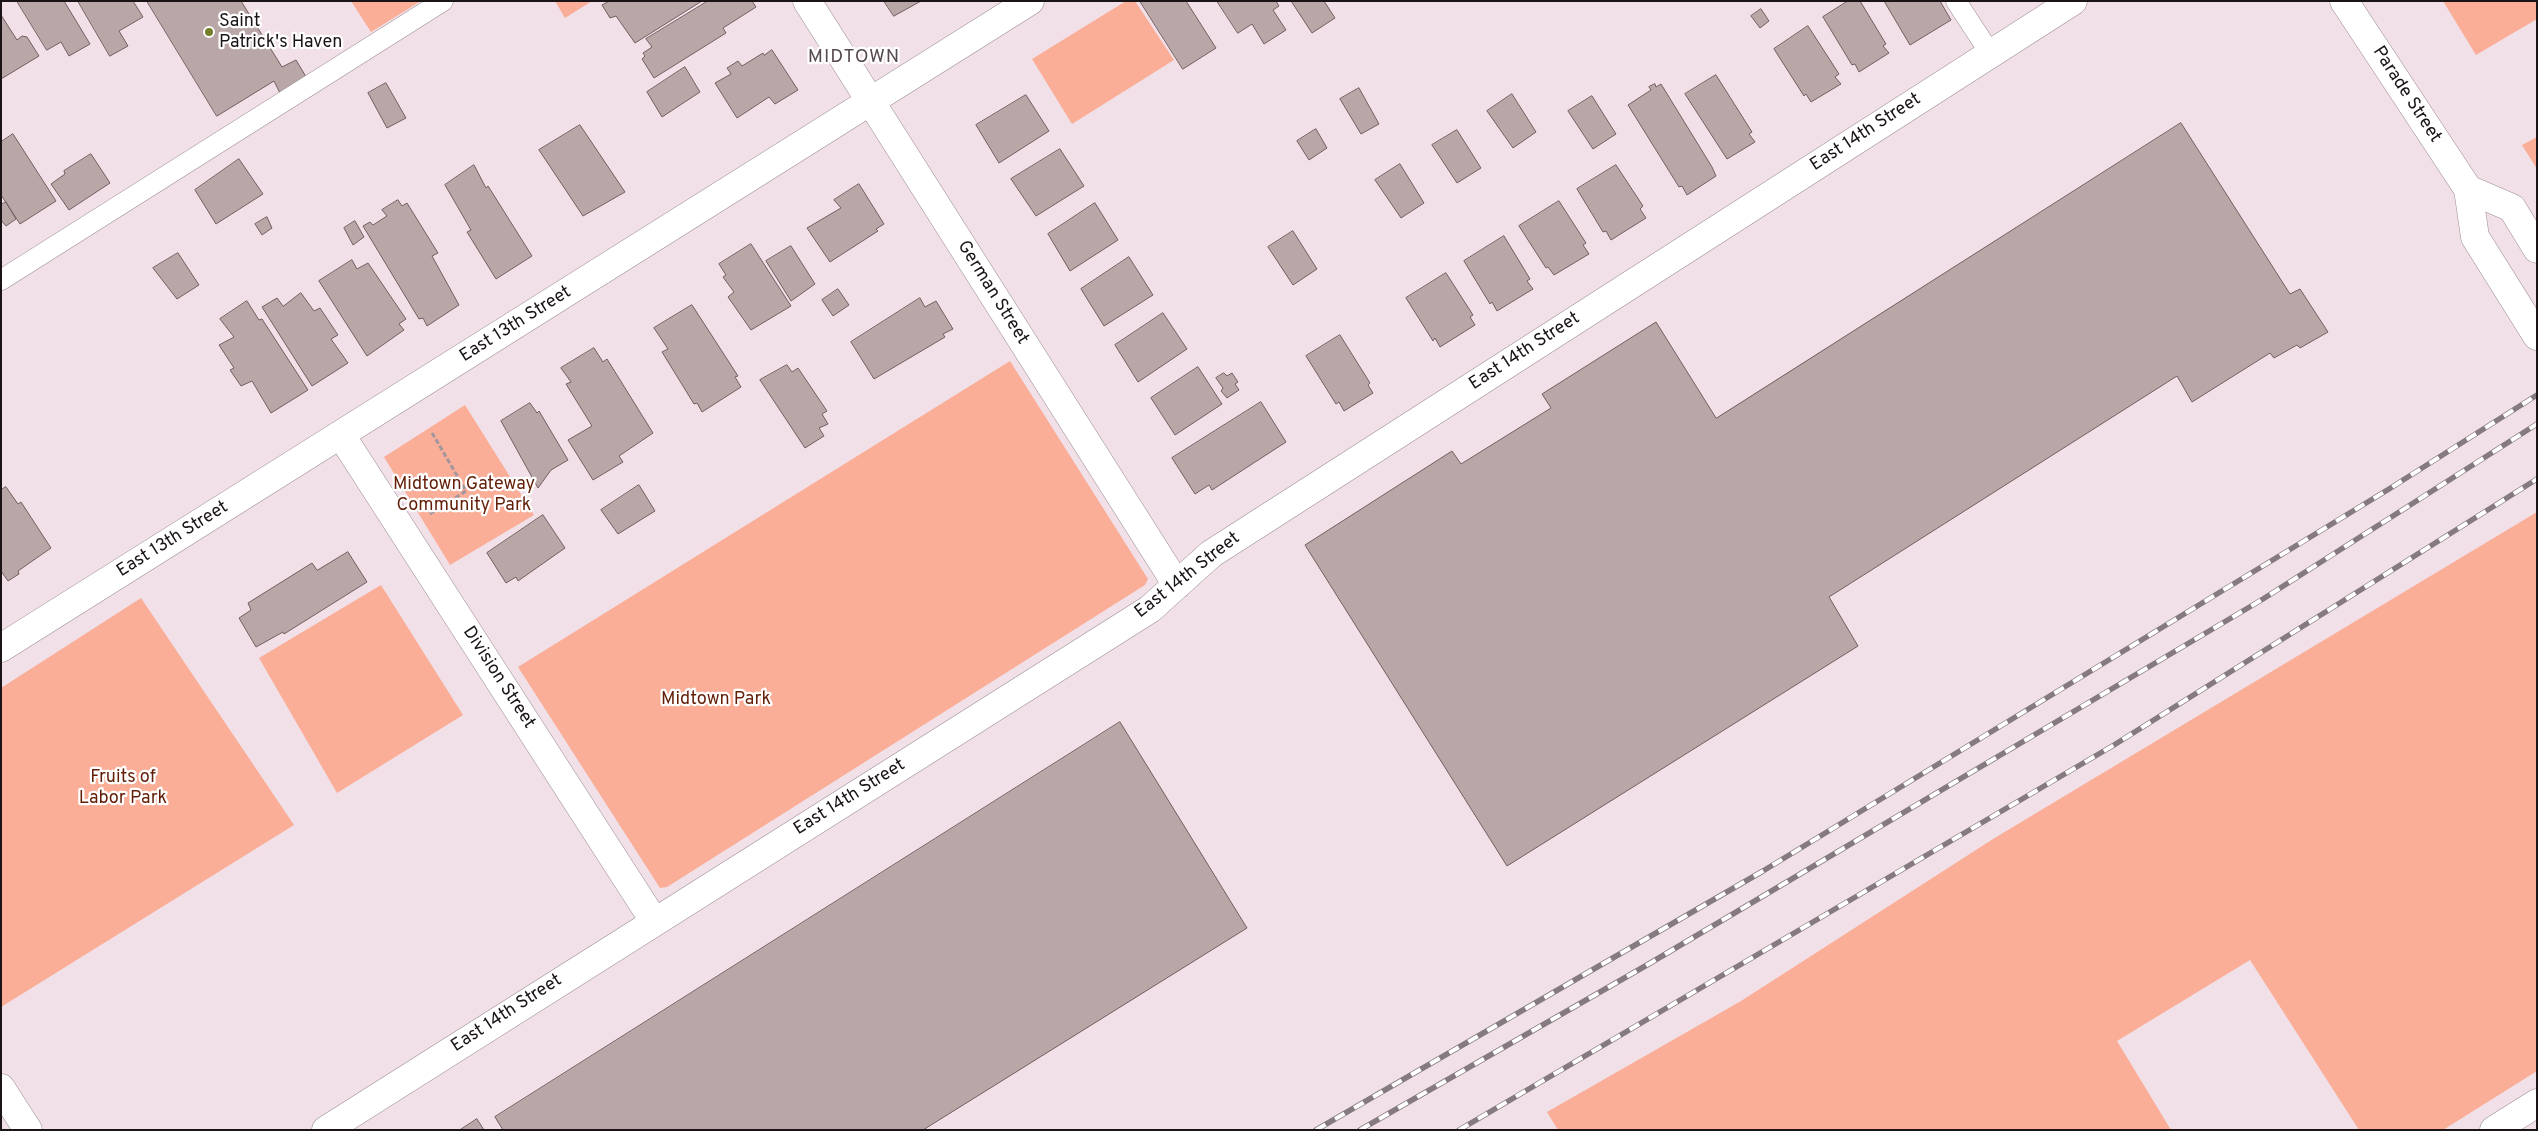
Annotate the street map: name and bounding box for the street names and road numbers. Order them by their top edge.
street label: Parade Street [2367,43,2445,147]
street label: East 14th Street [1807,89,1925,177]
street label: German Street [952,237,1032,349]
street label: East 13th Street [456,282,576,368]
street label: East 14th Street [1466,308,1584,396]
street label: East 13th Street [113,497,233,583]
street label: East 14th Street [1131,528,1245,624]
street label: Division Street [457,623,539,733]
street label: East 14th Street [790,755,910,841]
street label: East 14th Street [448,970,566,1058]

